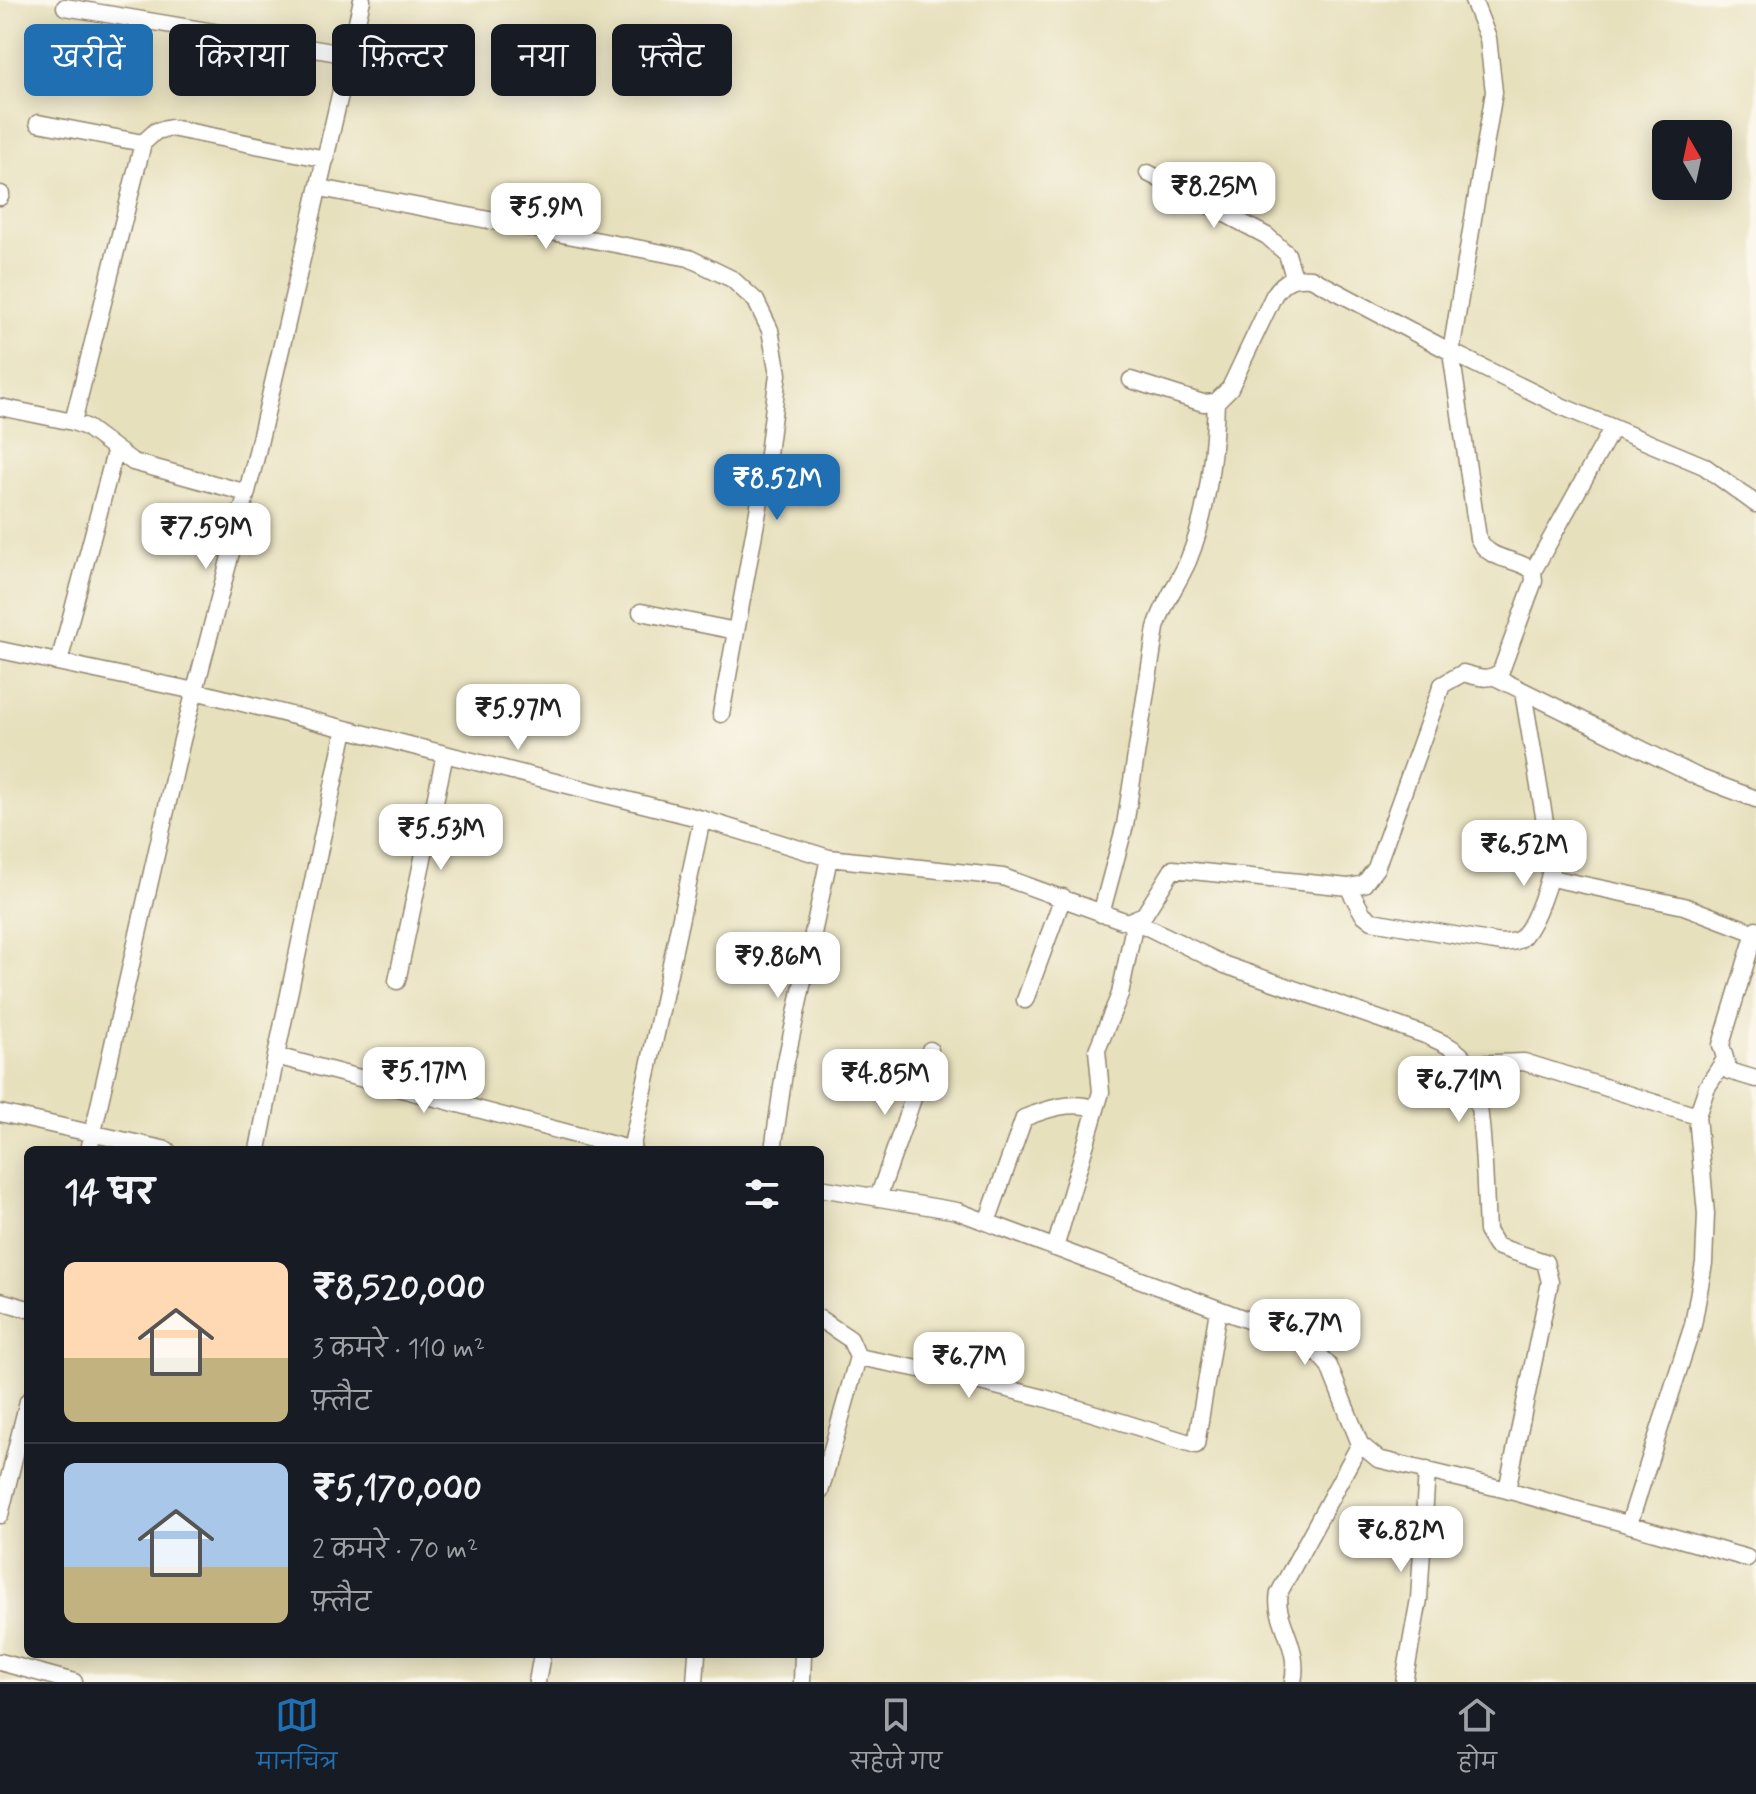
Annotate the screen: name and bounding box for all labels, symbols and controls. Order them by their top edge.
chip: खरीदें [24,24,153,96]
chip: किराया [169,24,316,96]
chip: फ़िल्टर [332,24,475,96]
chip: नया [491,24,596,96]
chip: फ़्लैट [612,24,732,96]
north arrow [1652,120,1732,200]
map controls [1652,120,1732,200]
pin: ₹8.25M [1149,162,1279,230]
text: ₹8.25M [1170,171,1258,205]
pin: ₹5.9M [490,183,602,251]
text: ₹5.9M [509,192,583,226]
pin: ₹8.52M [712,454,842,522]
text: ₹8.52M [732,463,822,497]
pin: ₹7.59M [141,503,271,571]
text: ₹7.59M [160,512,252,546]
pin: ₹5.97M [453,684,583,752]
text: ₹5.97M [474,693,562,727]
pin: ₹5.53M [376,804,506,872]
text: ₹5.53M [397,813,485,847]
pin: ₹6.52M [1459,820,1589,888]
text: ₹6.52M [1480,829,1568,863]
pin: ₹9.86M [713,932,843,1000]
text: ₹9.86M [734,941,822,975]
pin: ₹5.17M [359,1047,489,1115]
pin: ₹4.85M [820,1049,950,1117]
text: ₹5.17M [381,1056,467,1090]
pin: ₹6.71M [1394,1056,1524,1124]
text: ₹4.85M [840,1058,930,1092]
text: ₹6.71M [1416,1065,1502,1099]
text: 14 घर [64,1171,154,1216]
icon: filters [740,1172,784,1216]
text: ₹8,520,000 [312,1266,485,1311]
icon: home [128,1294,224,1390]
pin: ₹6.7M [1249,1299,1361,1367]
text: ₹6.7M [1267,1308,1343,1342]
pin: ₹6.7M [913,1332,1025,1400]
text: 3 कमरे · 110 m² [312,1333,485,1367]
text: ₹6.7M [931,1341,1007,1375]
text: फ़्लैट [312,1386,371,1420]
text: ₹5,170,000 [312,1467,482,1512]
icon: home [128,1495,224,1591]
pin: ₹6.82M [1336,1506,1466,1574]
text: ₹6.82M [1357,1515,1445,1549]
text: 2 कमरे · 70 m² [312,1534,478,1568]
text: फ़्लैट [312,1587,371,1621]
tab: मानचित्र [257,1693,337,1786]
tab: सहेजे गए [851,1693,942,1786]
tab: होम [1455,1693,1499,1786]

